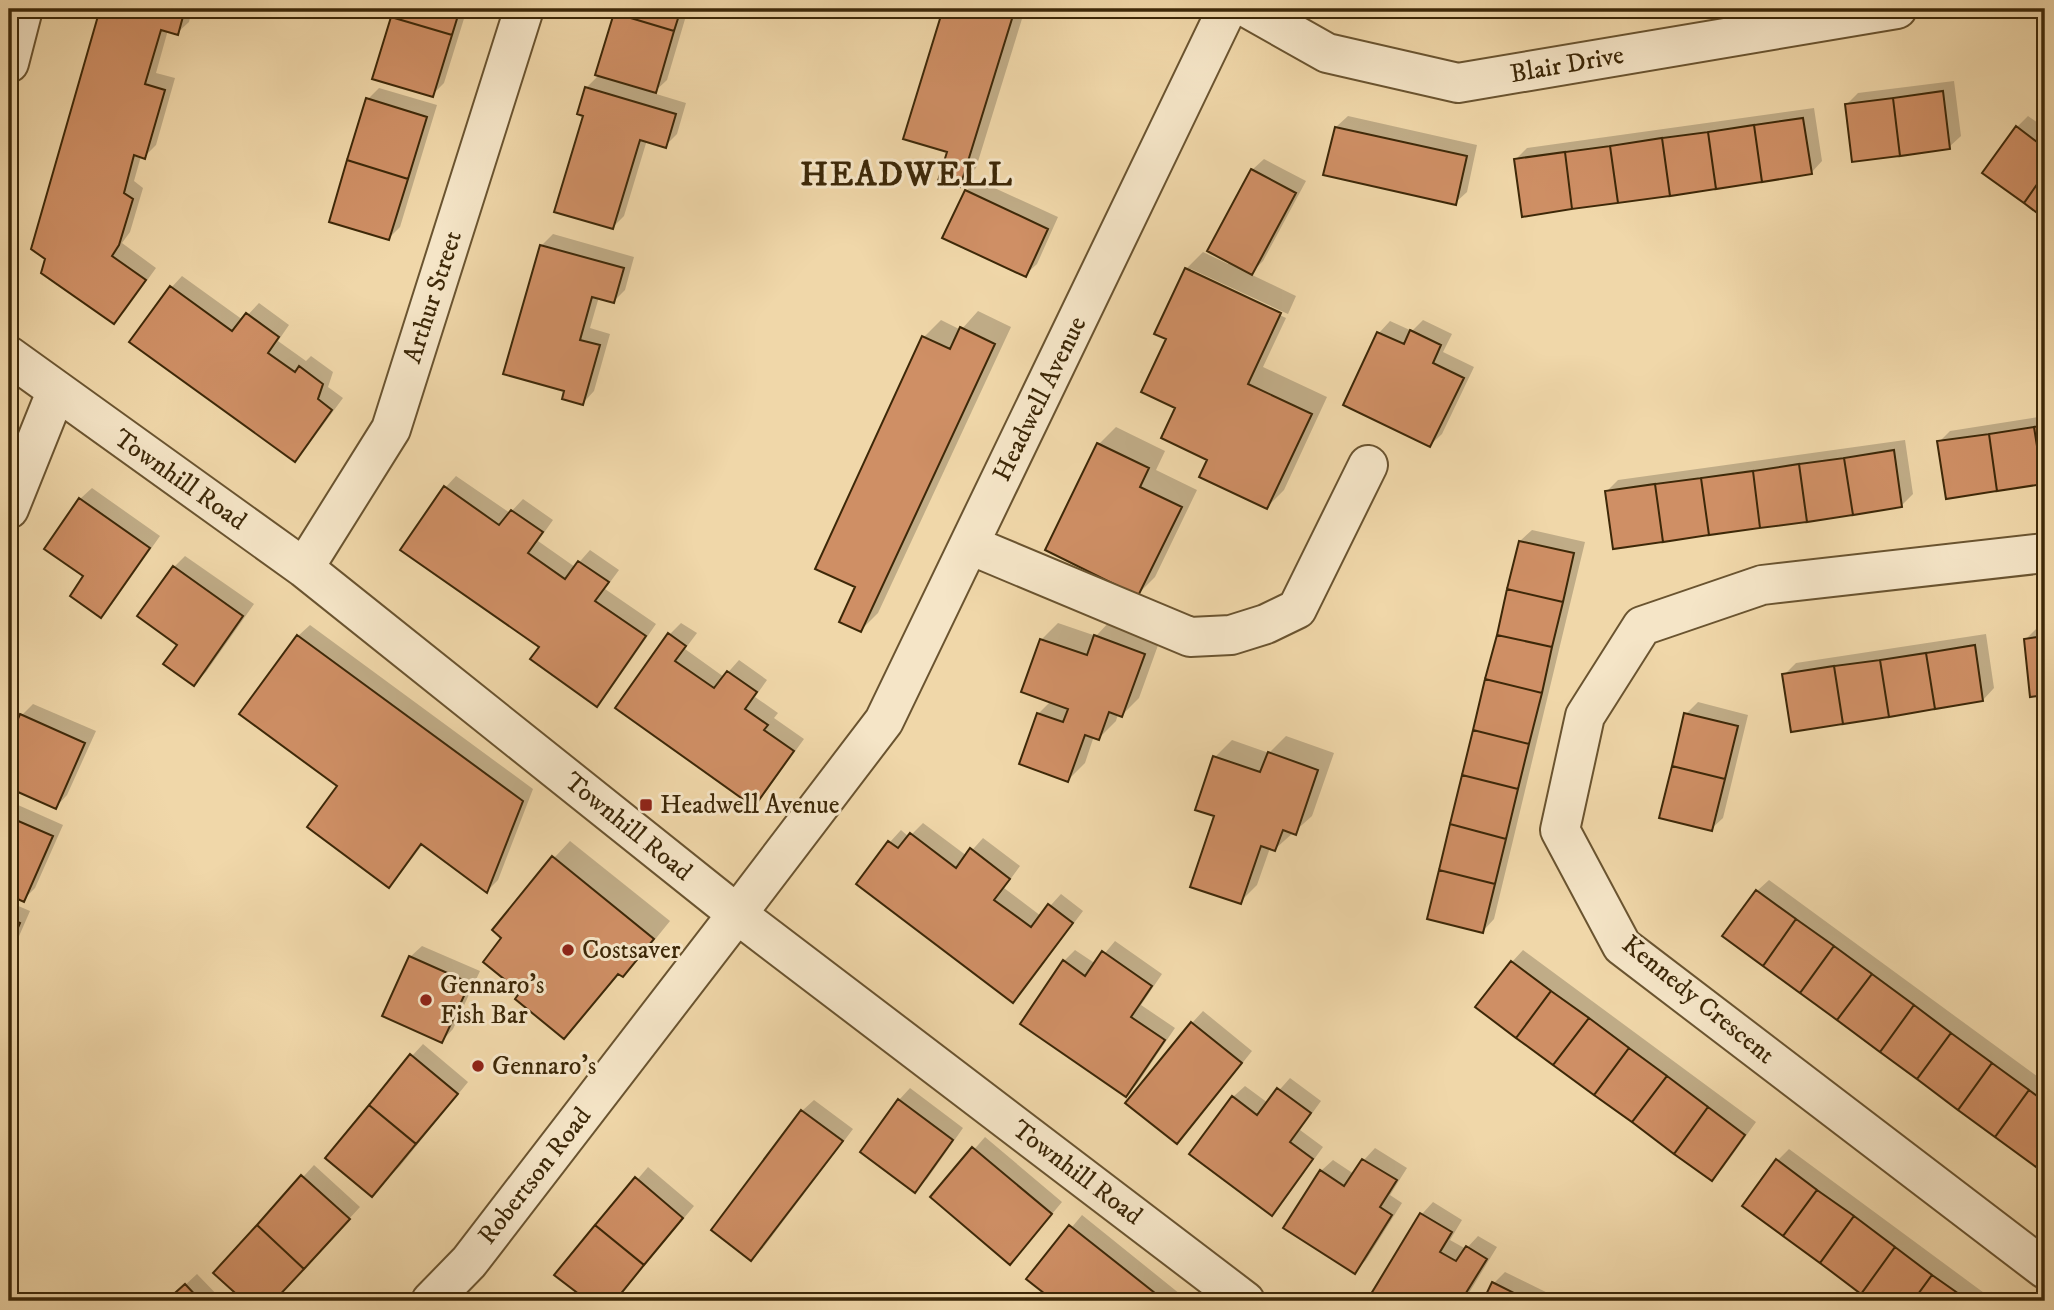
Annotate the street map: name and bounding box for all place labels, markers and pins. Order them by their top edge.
place label: Headwell Avenue [660,789,840,822]
marker: Headwell Avenue [638,797,654,813]
place label: Costsaver [582,934,681,967]
marker: Costsaver [560,942,576,958]
place label: Gennaro's Fish Bar [440,969,544,1032]
marker: Gennaro's Fish Bar [418,992,434,1008]
place label: Gennaro's [492,1050,596,1083]
marker: Gennaro's [470,1058,486,1074]

